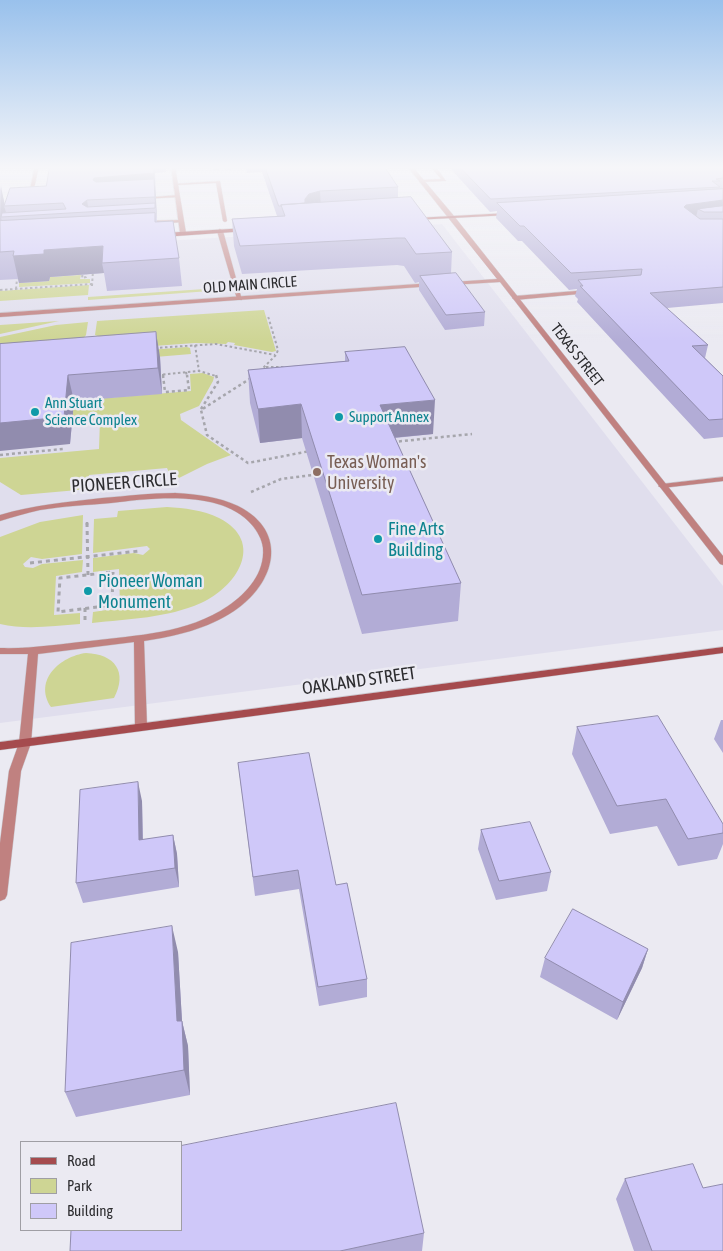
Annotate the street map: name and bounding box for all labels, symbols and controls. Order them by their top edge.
street label: OLD MAIN CIRCLE [202,273,298,297]
street label: TEXAS STREET [547,320,607,390]
place label: Ann Stuart Science Complex [45,394,137,429]
marker: Ann Stuart Science Complex [29,406,41,418]
place label: Support Annex [349,408,429,426]
marker: Support Annex [333,411,345,423]
place label: Texas Woman's University [327,451,426,494]
marker: Texas Woman's University [311,466,323,478]
street label: PIONEER CIRCLE [71,469,177,497]
place label: Fine Arts Building [388,518,444,560]
marker: Fine Arts Building [372,533,384,545]
place label: Pioneer Woman Monument [98,570,203,612]
marker: Pioneer Woman Monument [82,585,94,597]
street label: OAKLAND STREET [301,662,417,700]
legend [20,1141,182,1231]
text: Road [67,1152,96,1169]
text: Park [67,1177,92,1194]
text: Building [67,1202,113,1219]

